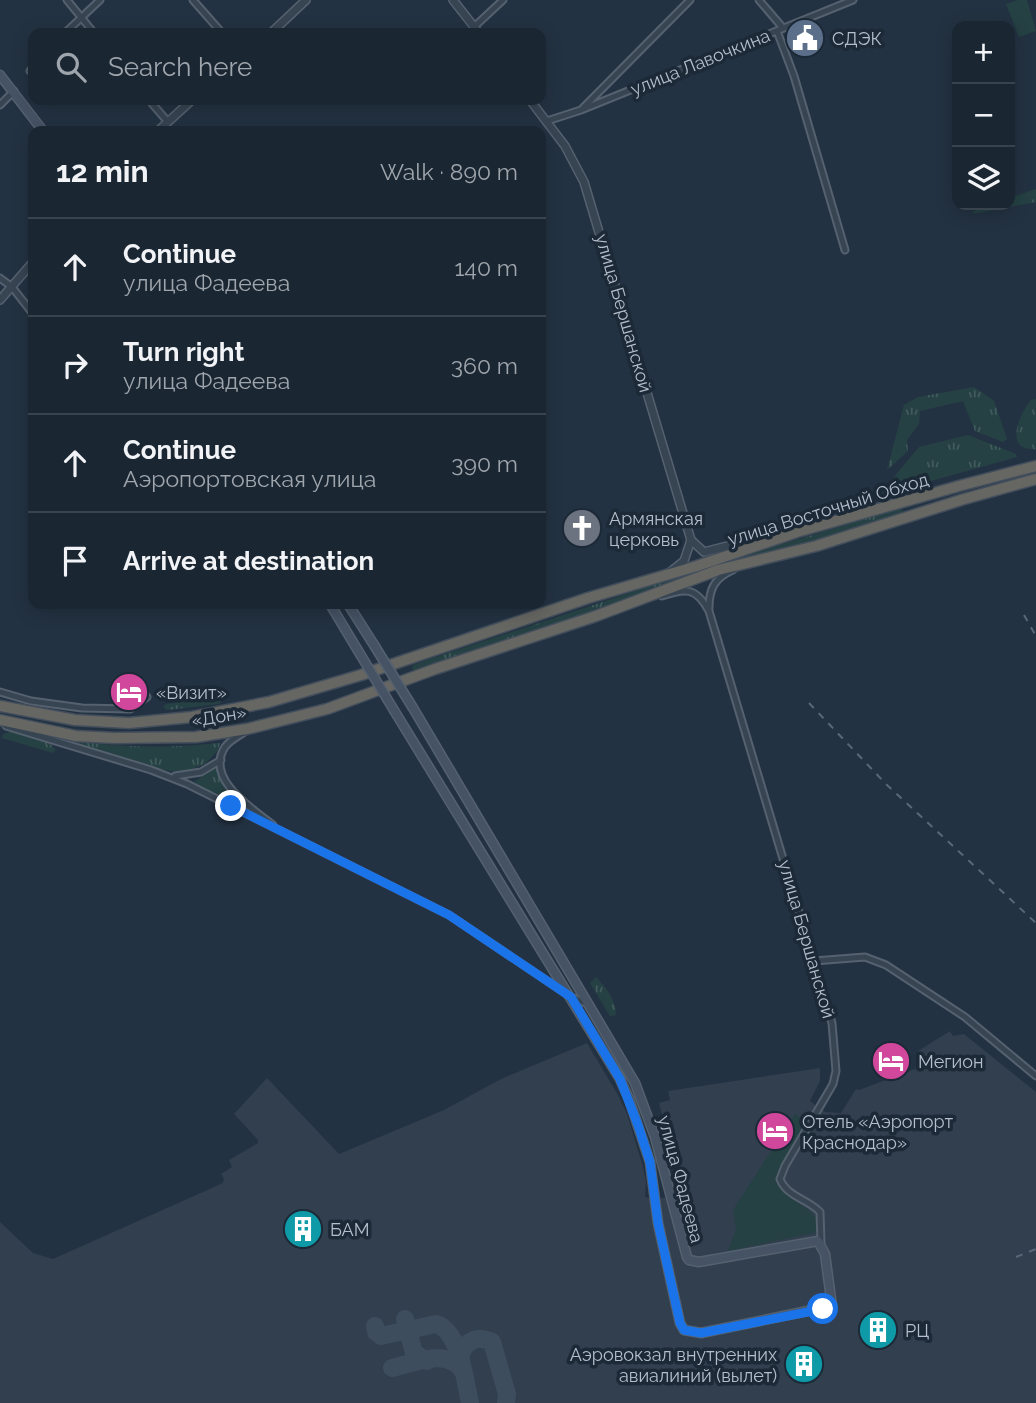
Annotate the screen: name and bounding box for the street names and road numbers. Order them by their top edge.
street label: улица Лавочкина [627,24,773,100]
street label: улица Бершанской [591,231,657,395]
street label: улица Восточный Обход [725,468,931,550]
street label: «Дон» [190,701,248,731]
street label: улица Бершанской [774,857,840,1021]
street label: улица Фадеева [654,1113,708,1245]

